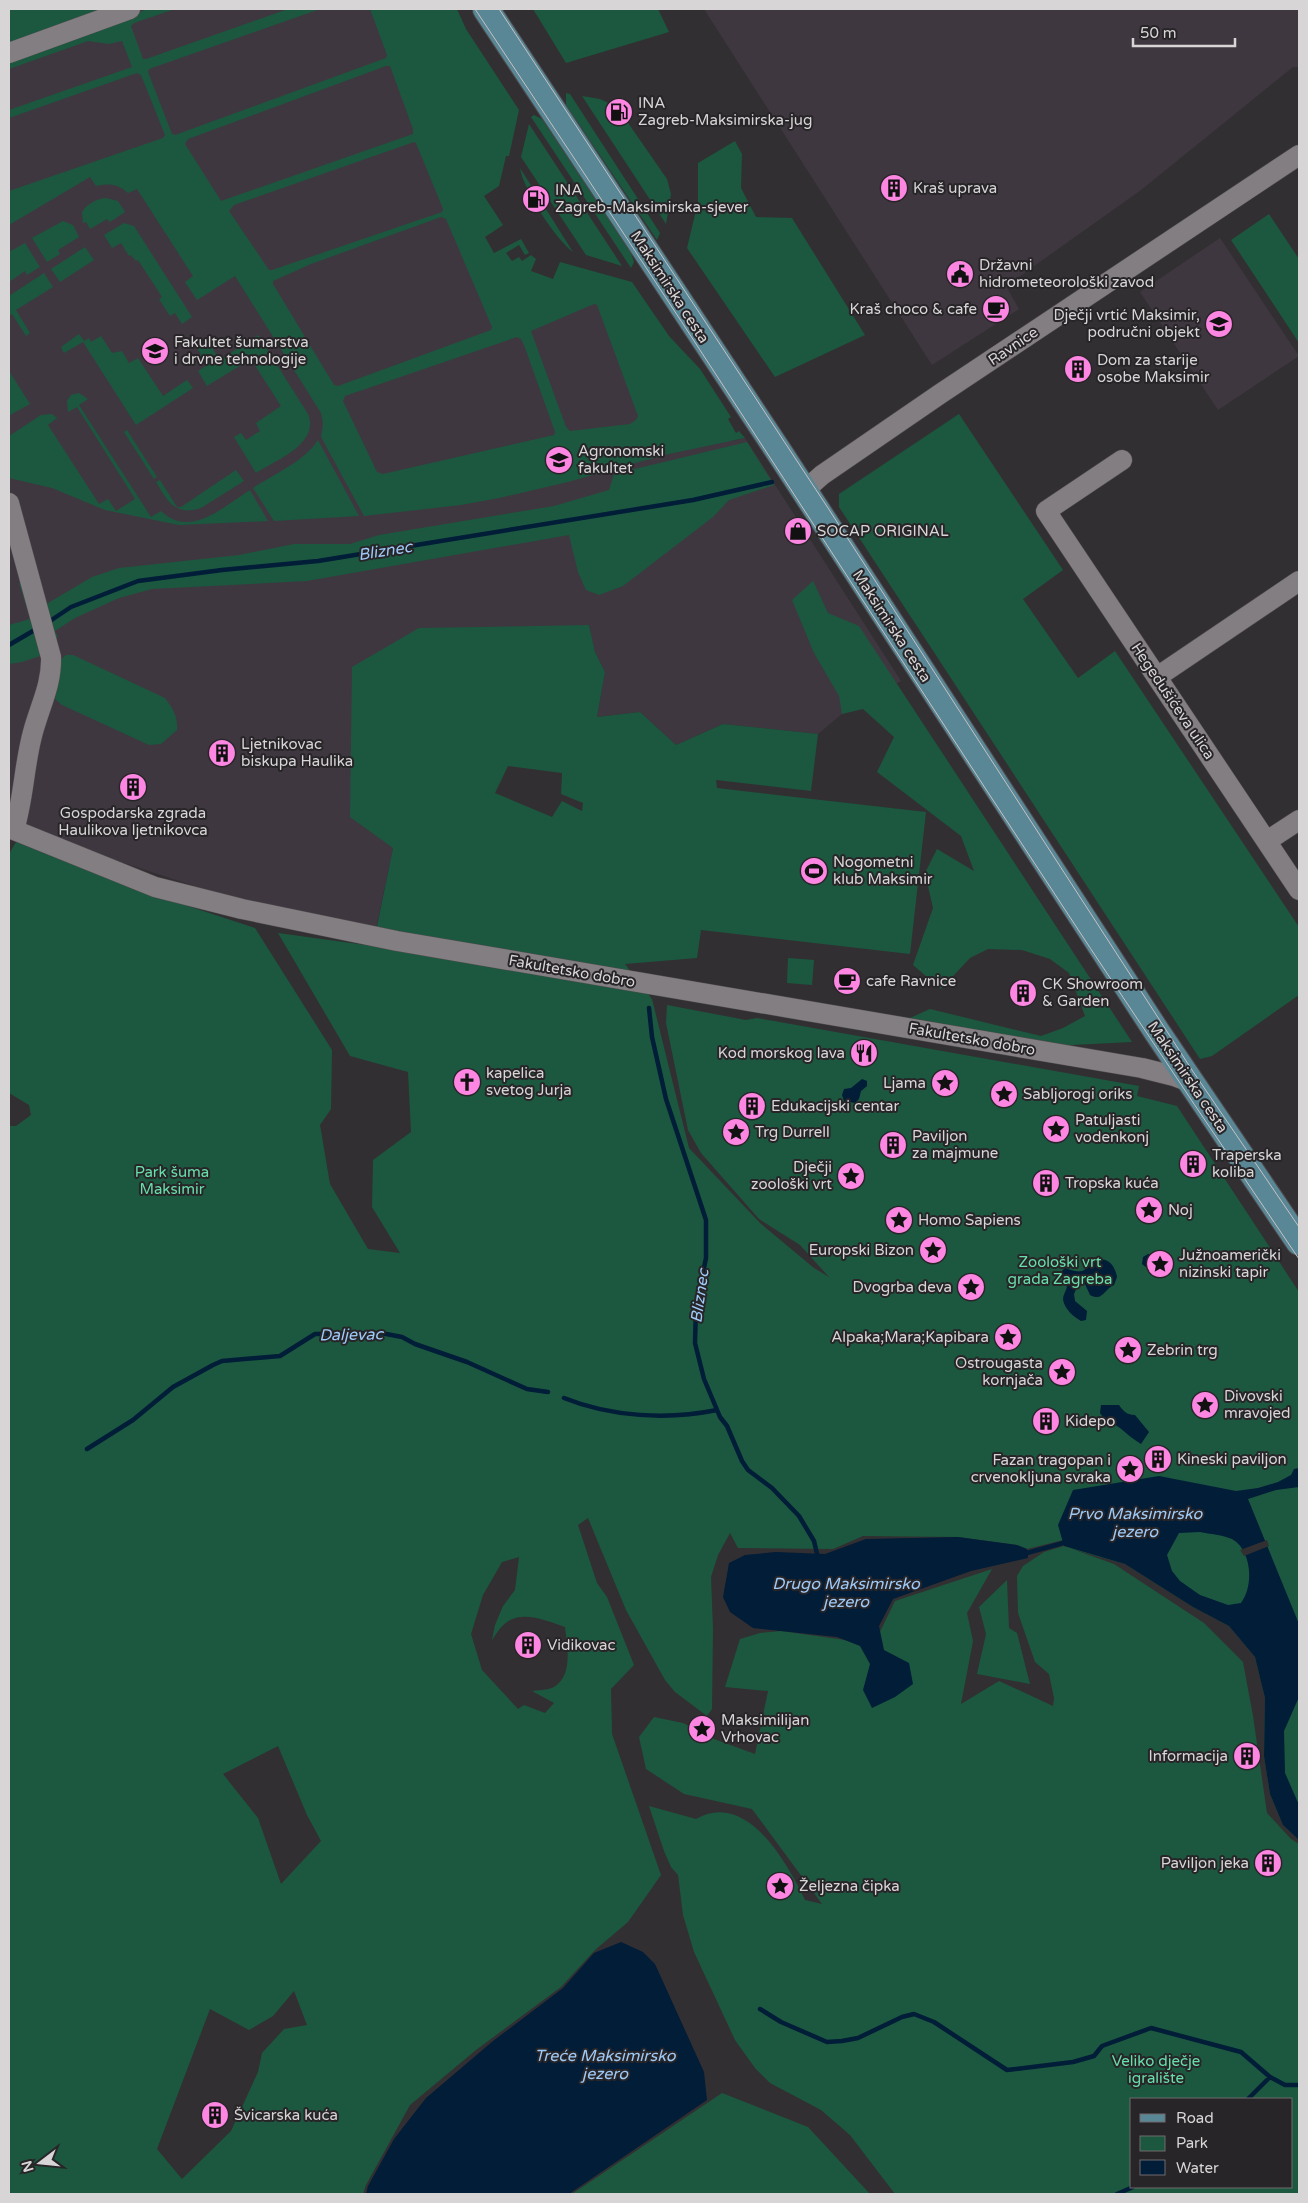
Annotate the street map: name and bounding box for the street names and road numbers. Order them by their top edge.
street label: Maksimirska cesta [627,227,713,347]
street label: Ravnice [985,323,1041,369]
street label: Maksimirska cesta [849,566,935,686]
street label: Hegedušićeva ulica [1127,639,1219,763]
street label: Fakultetsko dobro [507,951,637,991]
street label: Maksimirska cesta [1144,1018,1232,1136]
street label: Fakultetsko dobro [907,1019,1037,1059]

